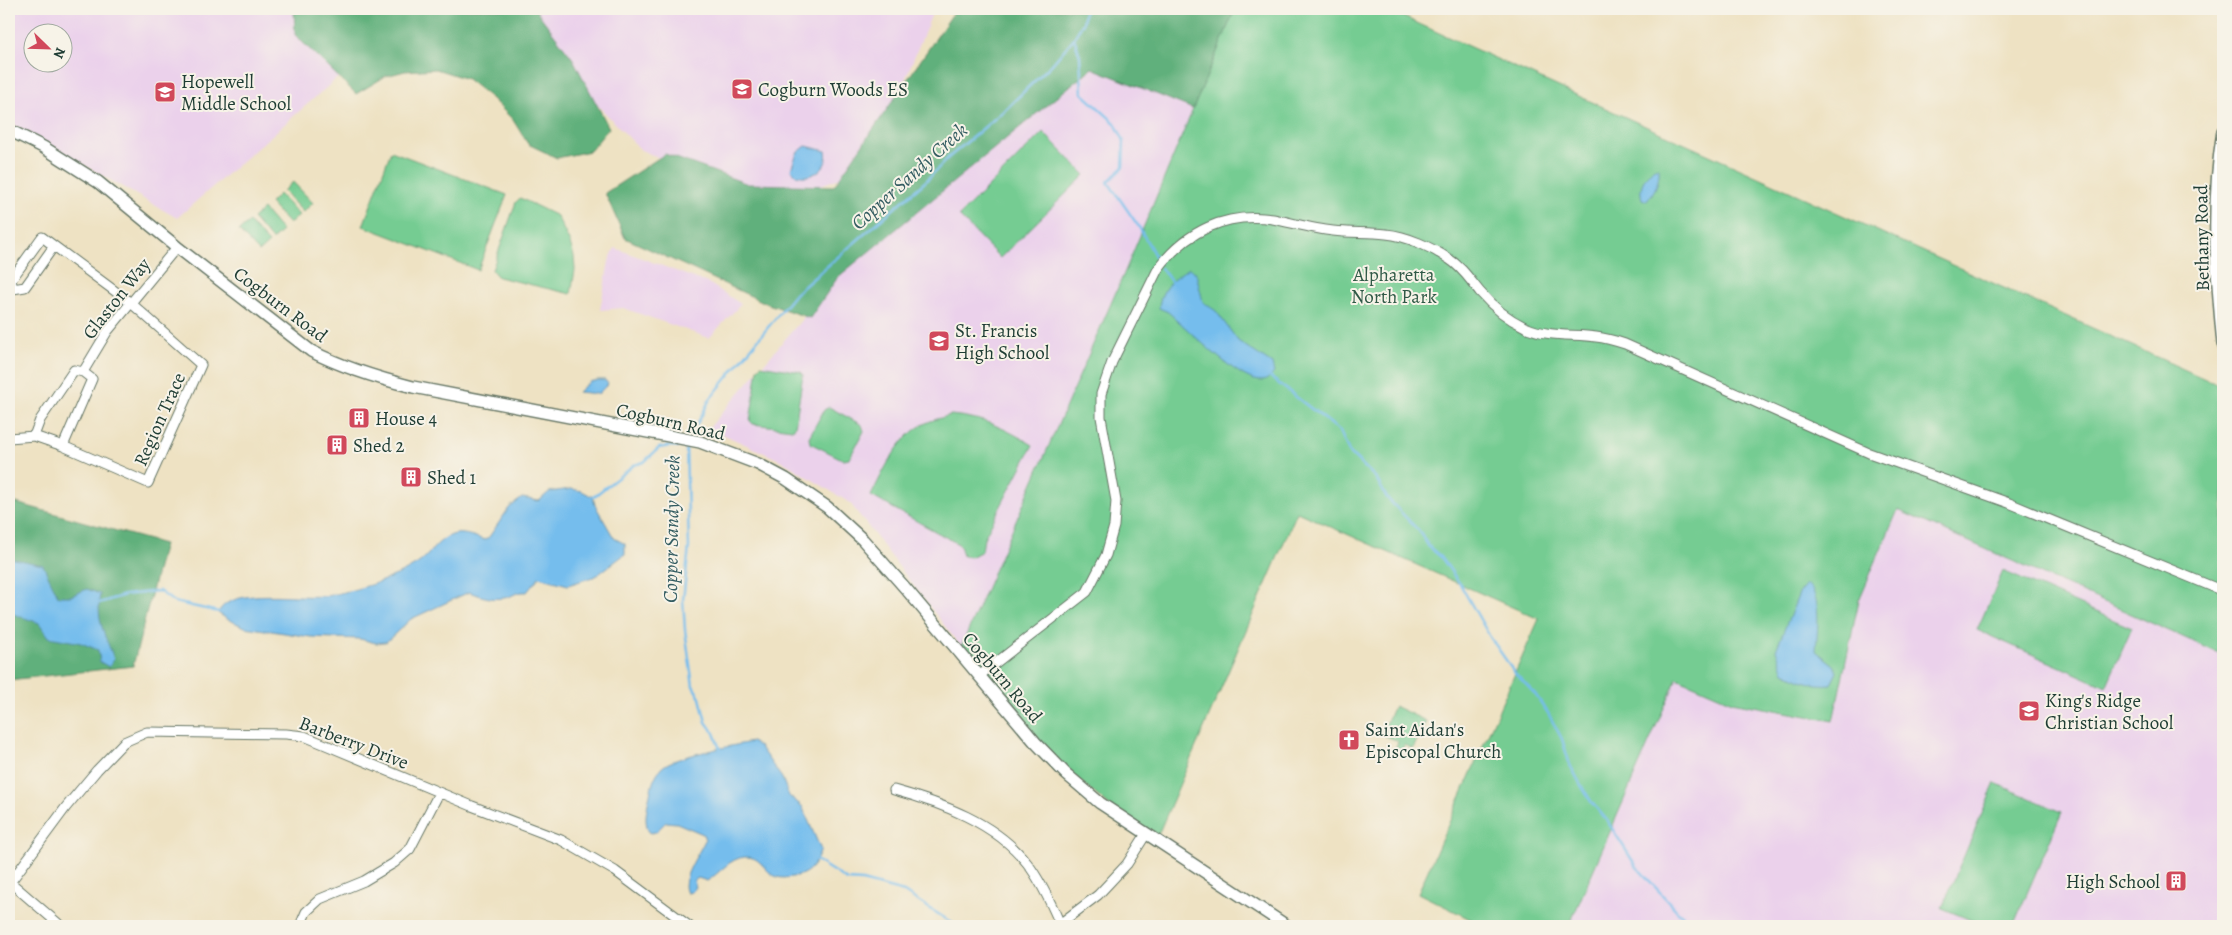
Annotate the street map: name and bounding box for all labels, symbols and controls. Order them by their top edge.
north arrow [22,22,72,72]
text: N [49,44,70,61]
place label: Hopewell Middle School [181,69,291,117]
school or university icon: Cogburn Woods ES [730,77,754,101]
place label: Cogburn Woods ES [758,77,908,103]
school or university icon: Hopewell Middle School [153,80,177,104]
water label: Copper Sandy Creek [845,117,973,236]
street label: Bethany Road [2188,184,2216,292]
street label: Glaston Way [77,252,157,345]
street label: Cogburn Road [228,261,333,349]
park label: Alpharetta North Park [1351,262,1437,310]
place label: St. Francis High School [955,318,1050,366]
school or university icon: St. Francis High School [927,329,951,353]
street label: Region Trace [128,368,192,470]
street label: Cogburn Road [614,397,729,447]
building icon: House 4 [347,406,371,430]
place label: House 4 [375,406,438,432]
building icon: Shed 2 [325,433,349,457]
place label: Shed 2 [353,433,405,459]
water label: Copper Sandy Creek [657,455,686,603]
building icon: Shed 1 [399,465,423,489]
place label: Shed 1 [427,465,477,491]
street label: Cogburn Road [956,627,1049,729]
place label: King's Ridge Christian School [2045,688,2174,736]
school or university icon: King's Ridge Christian School [2017,699,2041,723]
street label: Barberry Drive [295,710,412,776]
place label: Saint Aidan's Episcopal Church [1365,717,1501,765]
church icon: Saint Aidan's Episcopal Church [1337,728,1361,752]
place label: High School [2066,869,2160,895]
building icon: High School [2164,869,2188,893]

